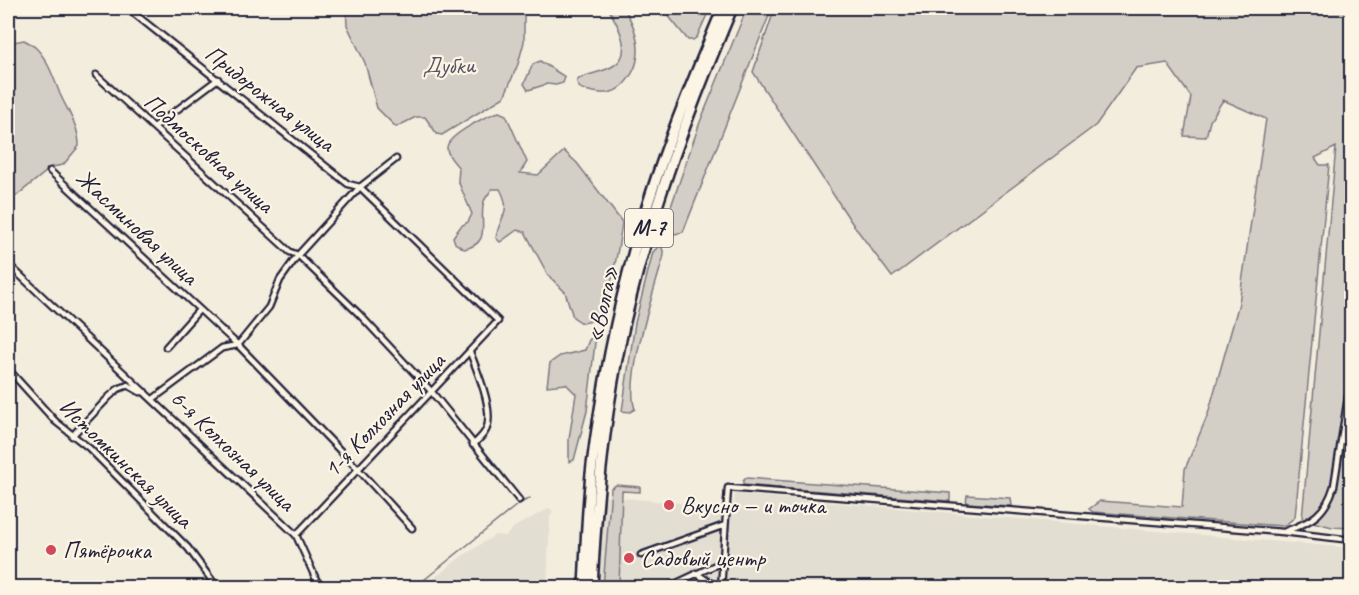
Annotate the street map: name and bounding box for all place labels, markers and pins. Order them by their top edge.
place label: Вкусно — и точка [681,490,827,520]
marker: Вкусно — и точка [662,498,676,512]
place label: Пятёрочка [63,535,152,565]
marker: Пятёрочка [44,543,58,557]
place label: Садовый центр [641,543,766,573]
marker: Садовый центр [622,551,636,565]

